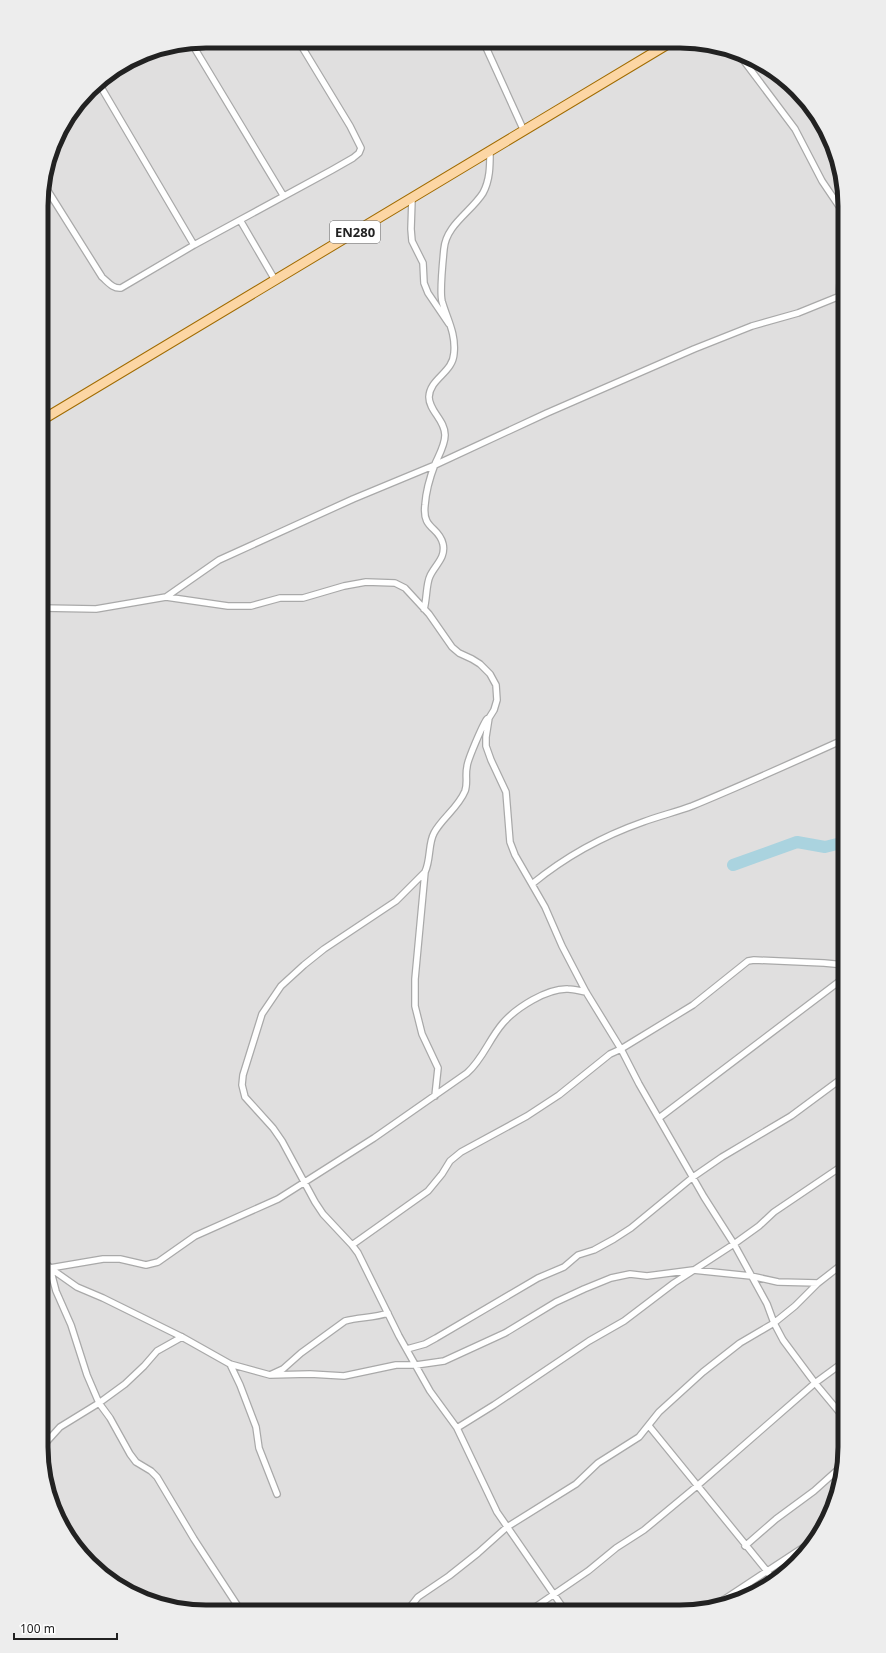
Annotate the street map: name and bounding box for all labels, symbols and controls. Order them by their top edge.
road number: EN280 [330,221,380,243]
scale bar [14,1615,117,1641]
text: 100 m [20,1620,55,1637]

